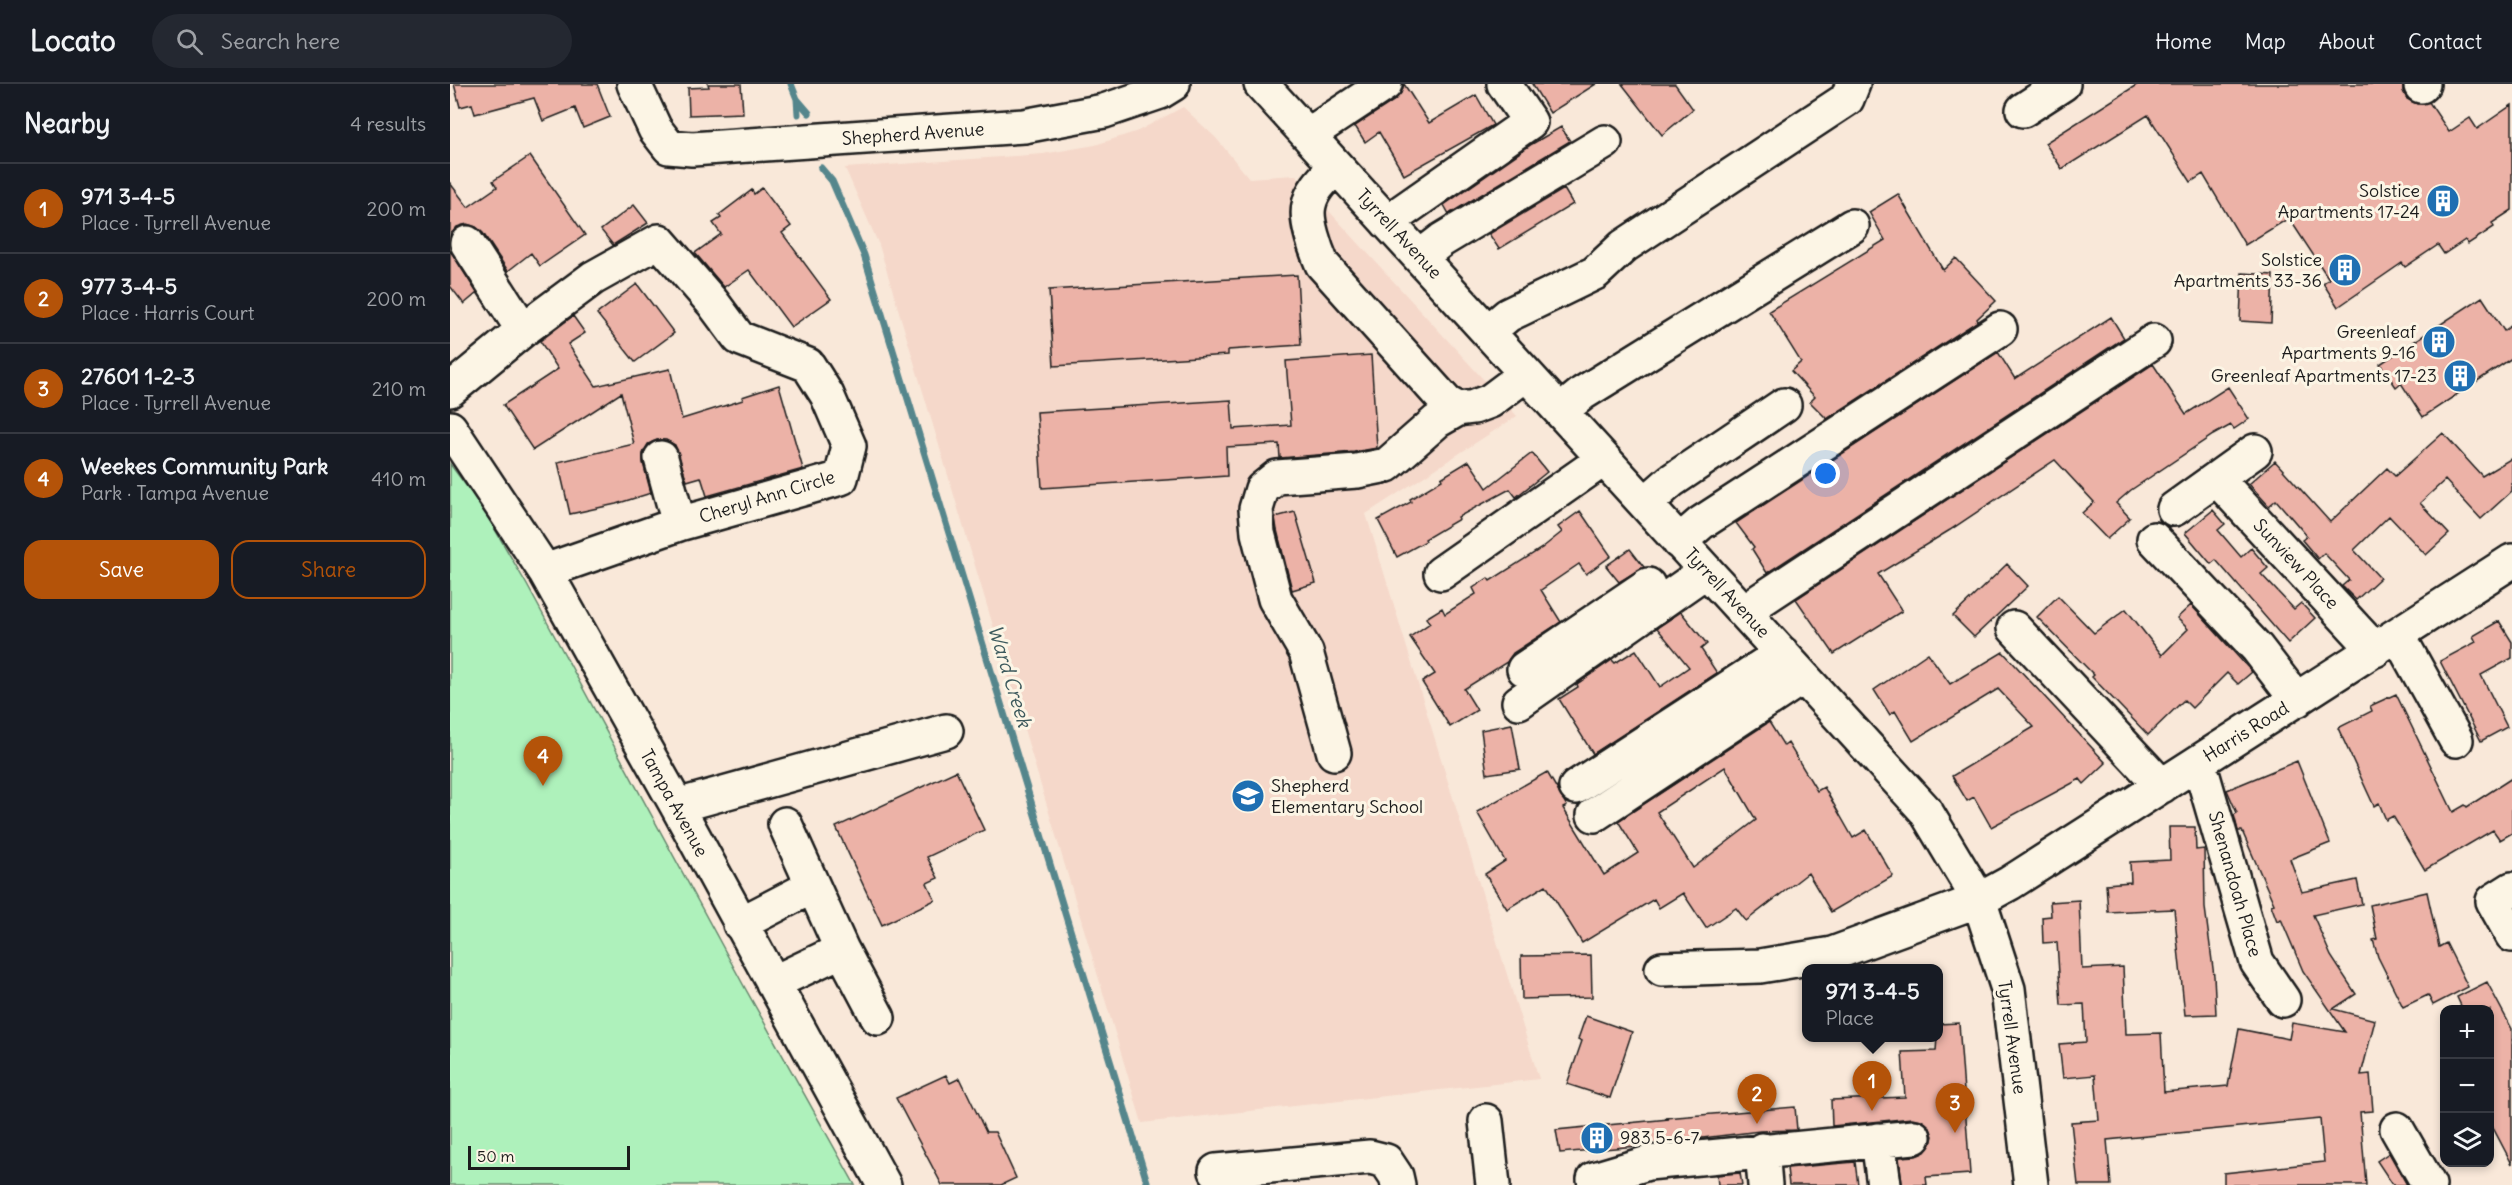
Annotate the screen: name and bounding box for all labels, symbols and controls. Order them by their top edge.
search box [152,14,572,68]
text: Locato [30,23,116,59]
icon: search [173,25,206,58]
text: Search here [221,27,340,55]
text: Home [2155,28,2212,55]
text: Map [2245,28,2286,55]
text: About [2319,28,2375,55]
text: Contact [2408,28,2482,55]
text: Nearby [24,107,110,140]
text: 4 results [350,111,426,136]
street label: Shepherd Avenue [841,117,985,150]
place label: Solstice Apartments 17-24 [2278,179,2420,223]
text: 971 3-4-5 [81,182,175,210]
building icon: Solstice Apartments 17-24 [2425,183,2461,219]
street label: Tyrrell Avenue [1352,184,1447,284]
text: 1 [40,196,47,221]
text: 200 m [366,196,426,221]
text: Place · Tyrrell Avenue [81,210,271,235]
place label: Solstice Apartments 33-36 [2174,248,2322,292]
building icon: Solstice Apartments 33-36 [2327,252,2363,288]
text: 977 3-4-5 [81,272,177,300]
text: 2 [38,286,49,311]
text: 200 m [366,286,426,311]
text: Place · Harris Court [81,300,255,325]
place label: Greenleaf Apartments 9-16 [2281,320,2417,364]
building icon: Greenleaf Apartments 9-16 [2421,324,2457,360]
building icon: Greenleaf Apartments 17-23 [2442,358,2478,394]
text: 27601 1-2-3 [81,362,195,390]
place label: Greenleaf Apartments 17-23 [2211,364,2437,387]
text: 3 [38,376,49,401]
text: 210 m [372,376,426,401]
text: Place · Tyrrell Avenue [81,390,271,415]
text: Weekes Community Park [81,452,328,480]
your location [1811,459,1840,488]
street label: Cheryl Ann Circle [696,465,837,528]
text: 4 [38,466,49,491]
text: 410 m [371,466,426,491]
text: Park · Tampa Avenue [81,480,269,505]
street label: Sunview Place [2249,514,2344,614]
button: Save [24,540,219,599]
button: Share [231,540,426,599]
street label: Tyrrell Avenue [1680,543,1775,643]
water label: Ward Creek [983,622,1038,732]
street label: Harris Road [2199,696,2293,767]
pin: 4 [524,736,562,786]
street label: Tampa Avenue [635,745,713,861]
place label: Shepherd Elementary School [1271,774,1423,818]
school or university icon: Shepherd Elementary School [1230,778,1266,814]
street label: Shenandoah Place [2204,808,2267,959]
popup [1802,964,1943,1042]
text: 971 3-4-5 [1825,977,1920,1005]
street label: Tyrrell Avenue [1993,978,2032,1095]
text: Place [1825,1005,1874,1030]
map controls [2440,1005,2494,1167]
button: + [2440,1005,2494,1059]
button: − [2440,1059,2494,1113]
pin: 1 [1852,1062,1892,1111]
pin: 2 [1738,1074,1776,1124]
pin: 3 [1936,1084,1974,1133]
button: layers [2440,1113,2494,1167]
building icon: 983 5-6-7 [1579,1120,1615,1156]
place label: 983 5-6-7 [1620,1126,1700,1149]
scale bar [468,1143,630,1170]
text: 50 m [477,1146,515,1166]

